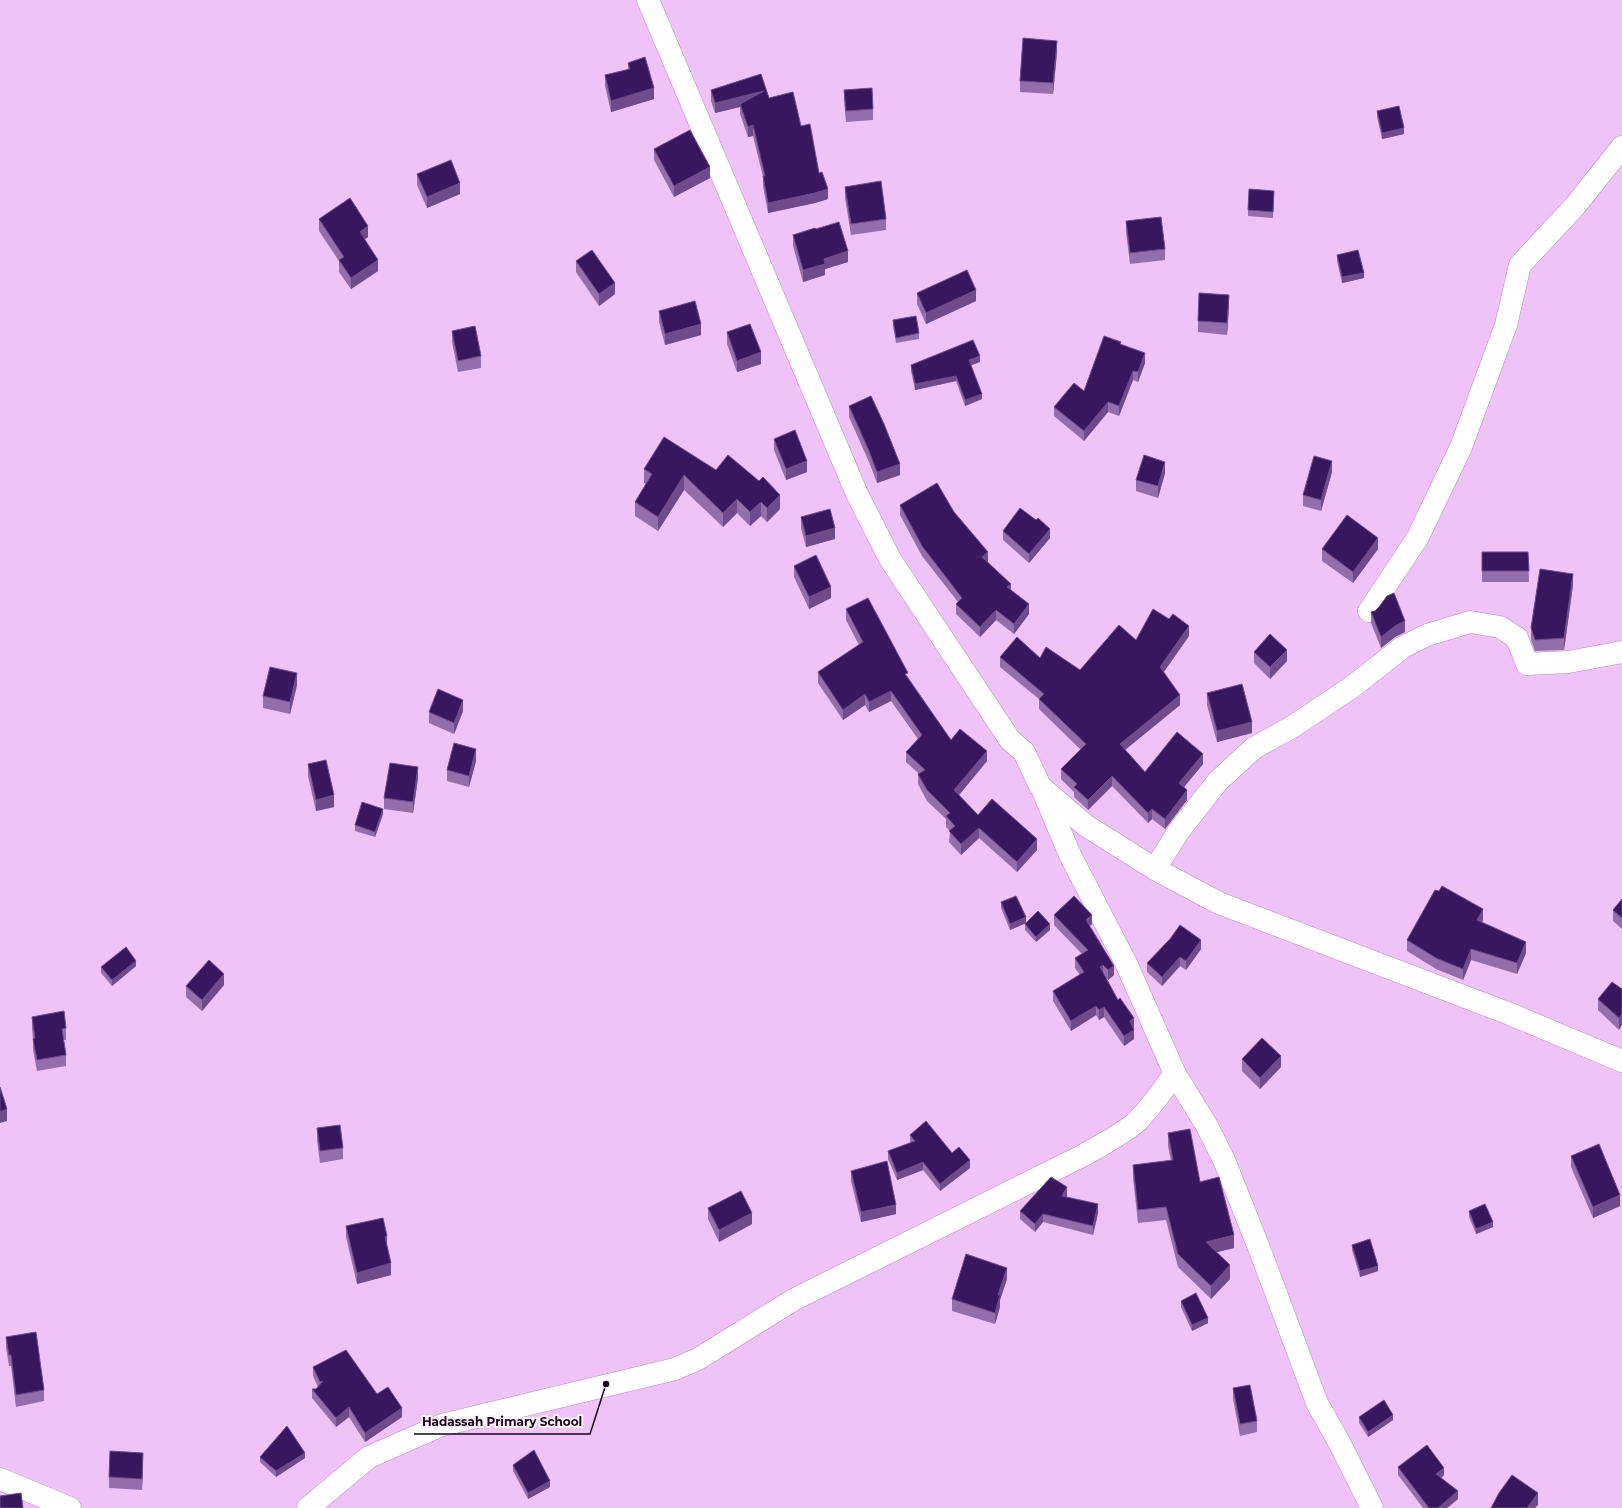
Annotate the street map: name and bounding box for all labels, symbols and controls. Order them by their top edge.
callout: Hadassah Primary School [414,1410,590,1434]
text: Hadassah Primary School [422,1414,582,1429]

